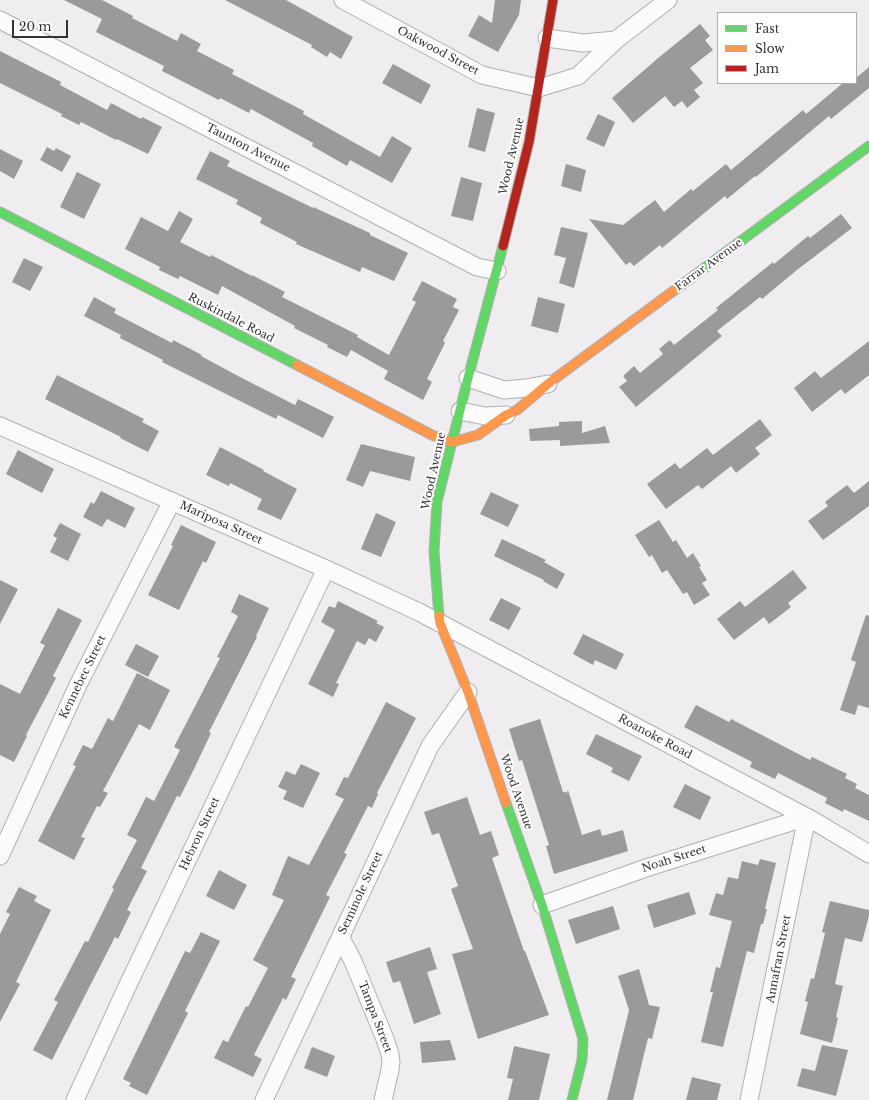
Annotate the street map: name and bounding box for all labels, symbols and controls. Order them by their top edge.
scale bar [14,12,70,38]
legend [717,12,857,84]
text: 20 m [19,19,51,34]
text: Fast [755,21,779,36]
street label: Oakwood Street [395,24,481,78]
text: Slow [755,41,784,56]
text: Jam [755,61,779,76]
street label: Wood Avenue [497,116,527,196]
street label: Taunton Avenue [204,121,292,175]
street label: Farrar Avenue [673,236,745,294]
street label: Ruskindale Road [186,291,276,345]
street label: Wood Avenue [419,431,449,511]
street label: Mariposa Street [178,499,264,547]
street label: Kennebec Street [57,633,109,721]
street label: Roanoke Road [616,712,694,762]
street label: Wood Avenue [497,753,535,831]
street label: Hebron Street [177,795,223,873]
street label: Noah Street [640,842,708,876]
street label: Seminole Street [336,849,386,937]
street label: Annafran Street [764,914,794,1004]
street label: Tampa Street [355,979,395,1055]

